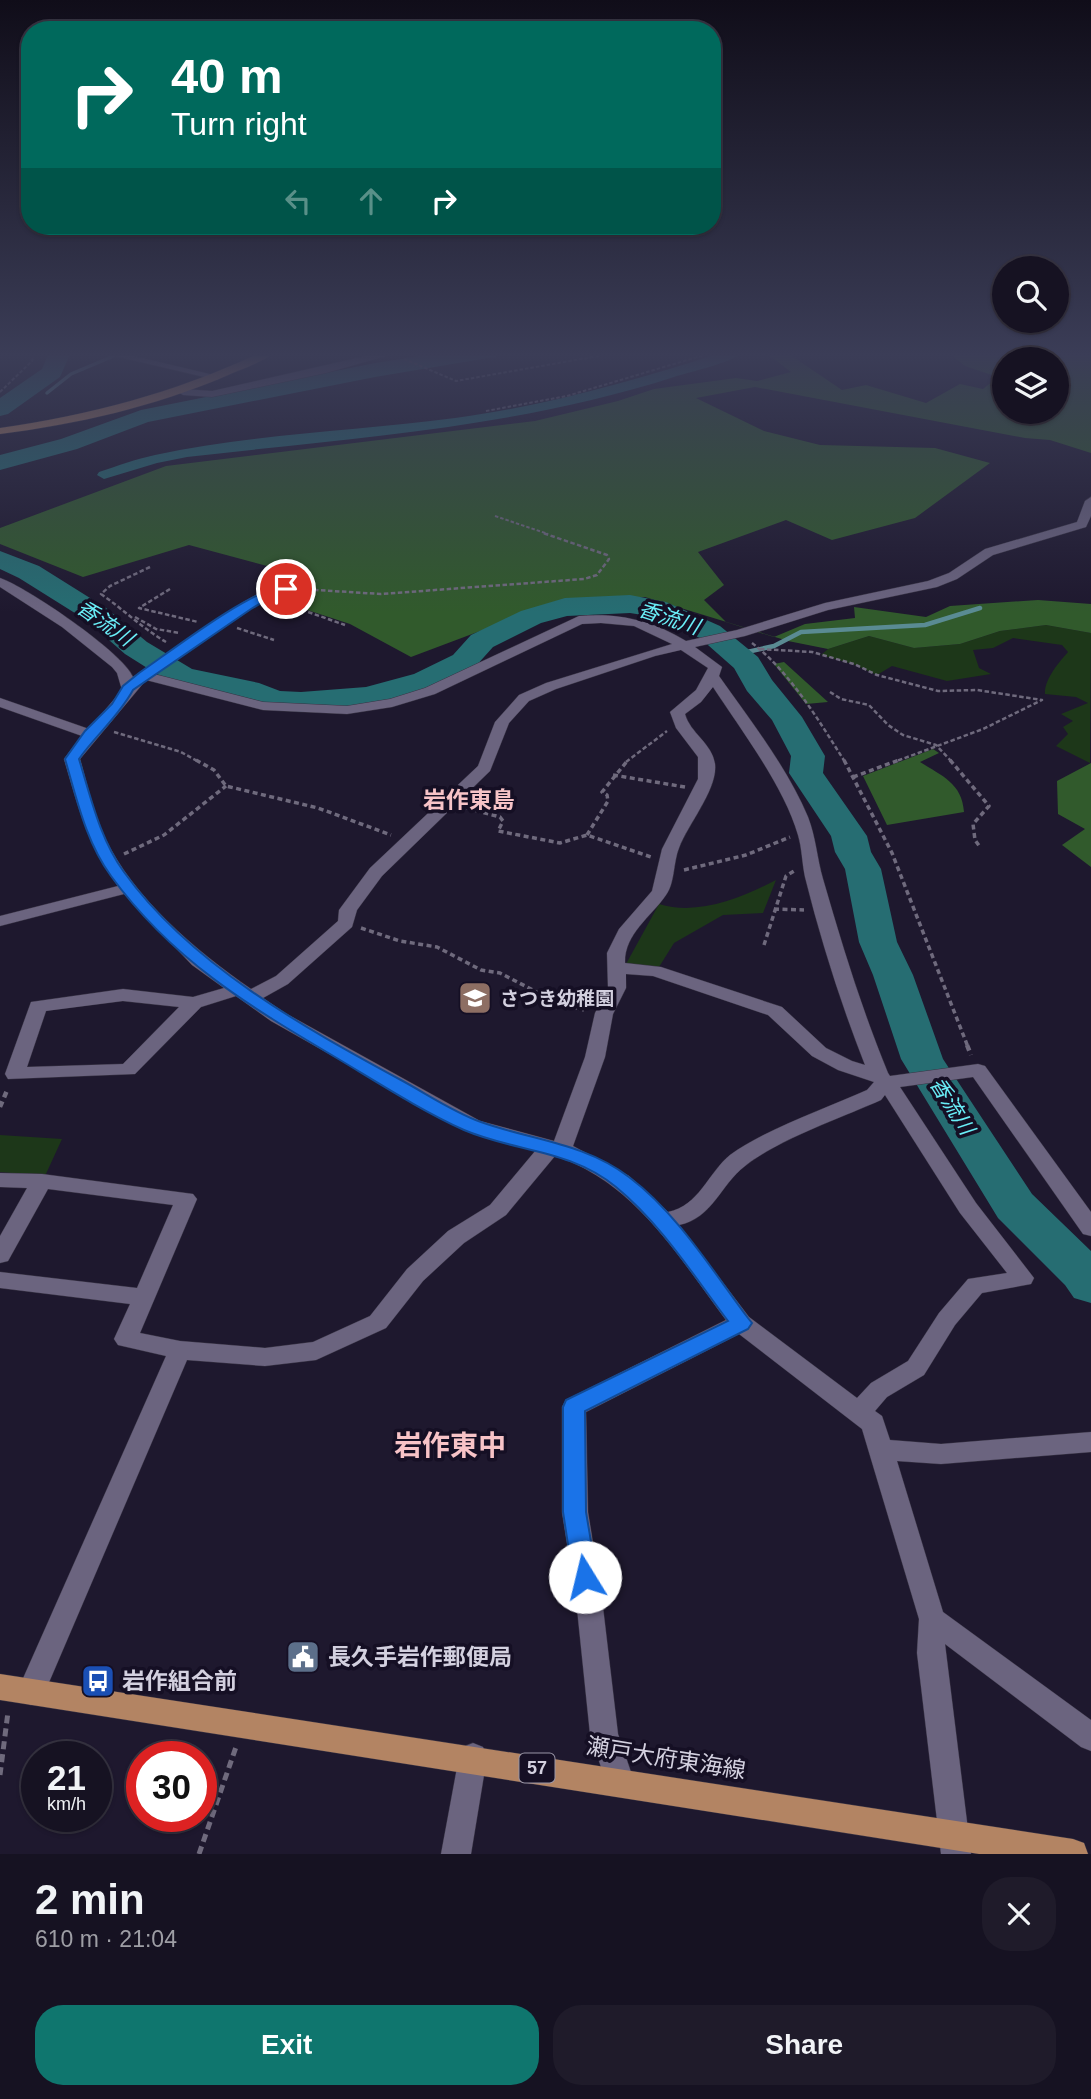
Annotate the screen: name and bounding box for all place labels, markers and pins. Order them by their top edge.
pin [256,559,316,619]
school or university icon: さつき幼稚園 [456,979,494,1017]
place label: さつき幼稚園 [500,988,614,1009]
public building icon: 長久手岩作郵便局 [284,1638,322,1676]
place label: 長久手岩作郵便局 [328,1644,512,1670]
bus stop icon: 岩作組合前 [79,1662,117,1700]
place label: 岩作組合前 [122,1668,237,1694]

